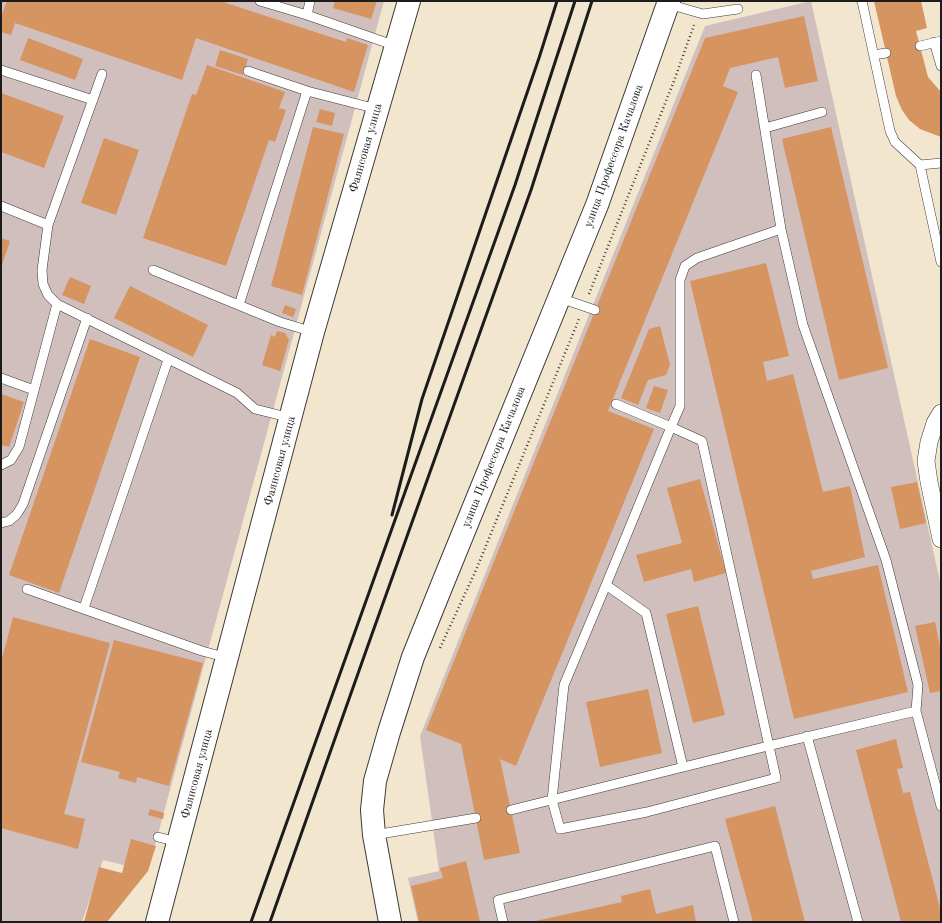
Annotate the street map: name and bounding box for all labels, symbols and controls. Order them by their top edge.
street label: улица Профессора Качалова [581,82,647,230]
street label: Фаянсовая улица [346,102,386,194]
street label: улица Профессора Качалова [459,384,529,530]
street label: Фаянсовая улица [261,415,299,507]
street label: Фаянсовая улица [178,728,216,820]

